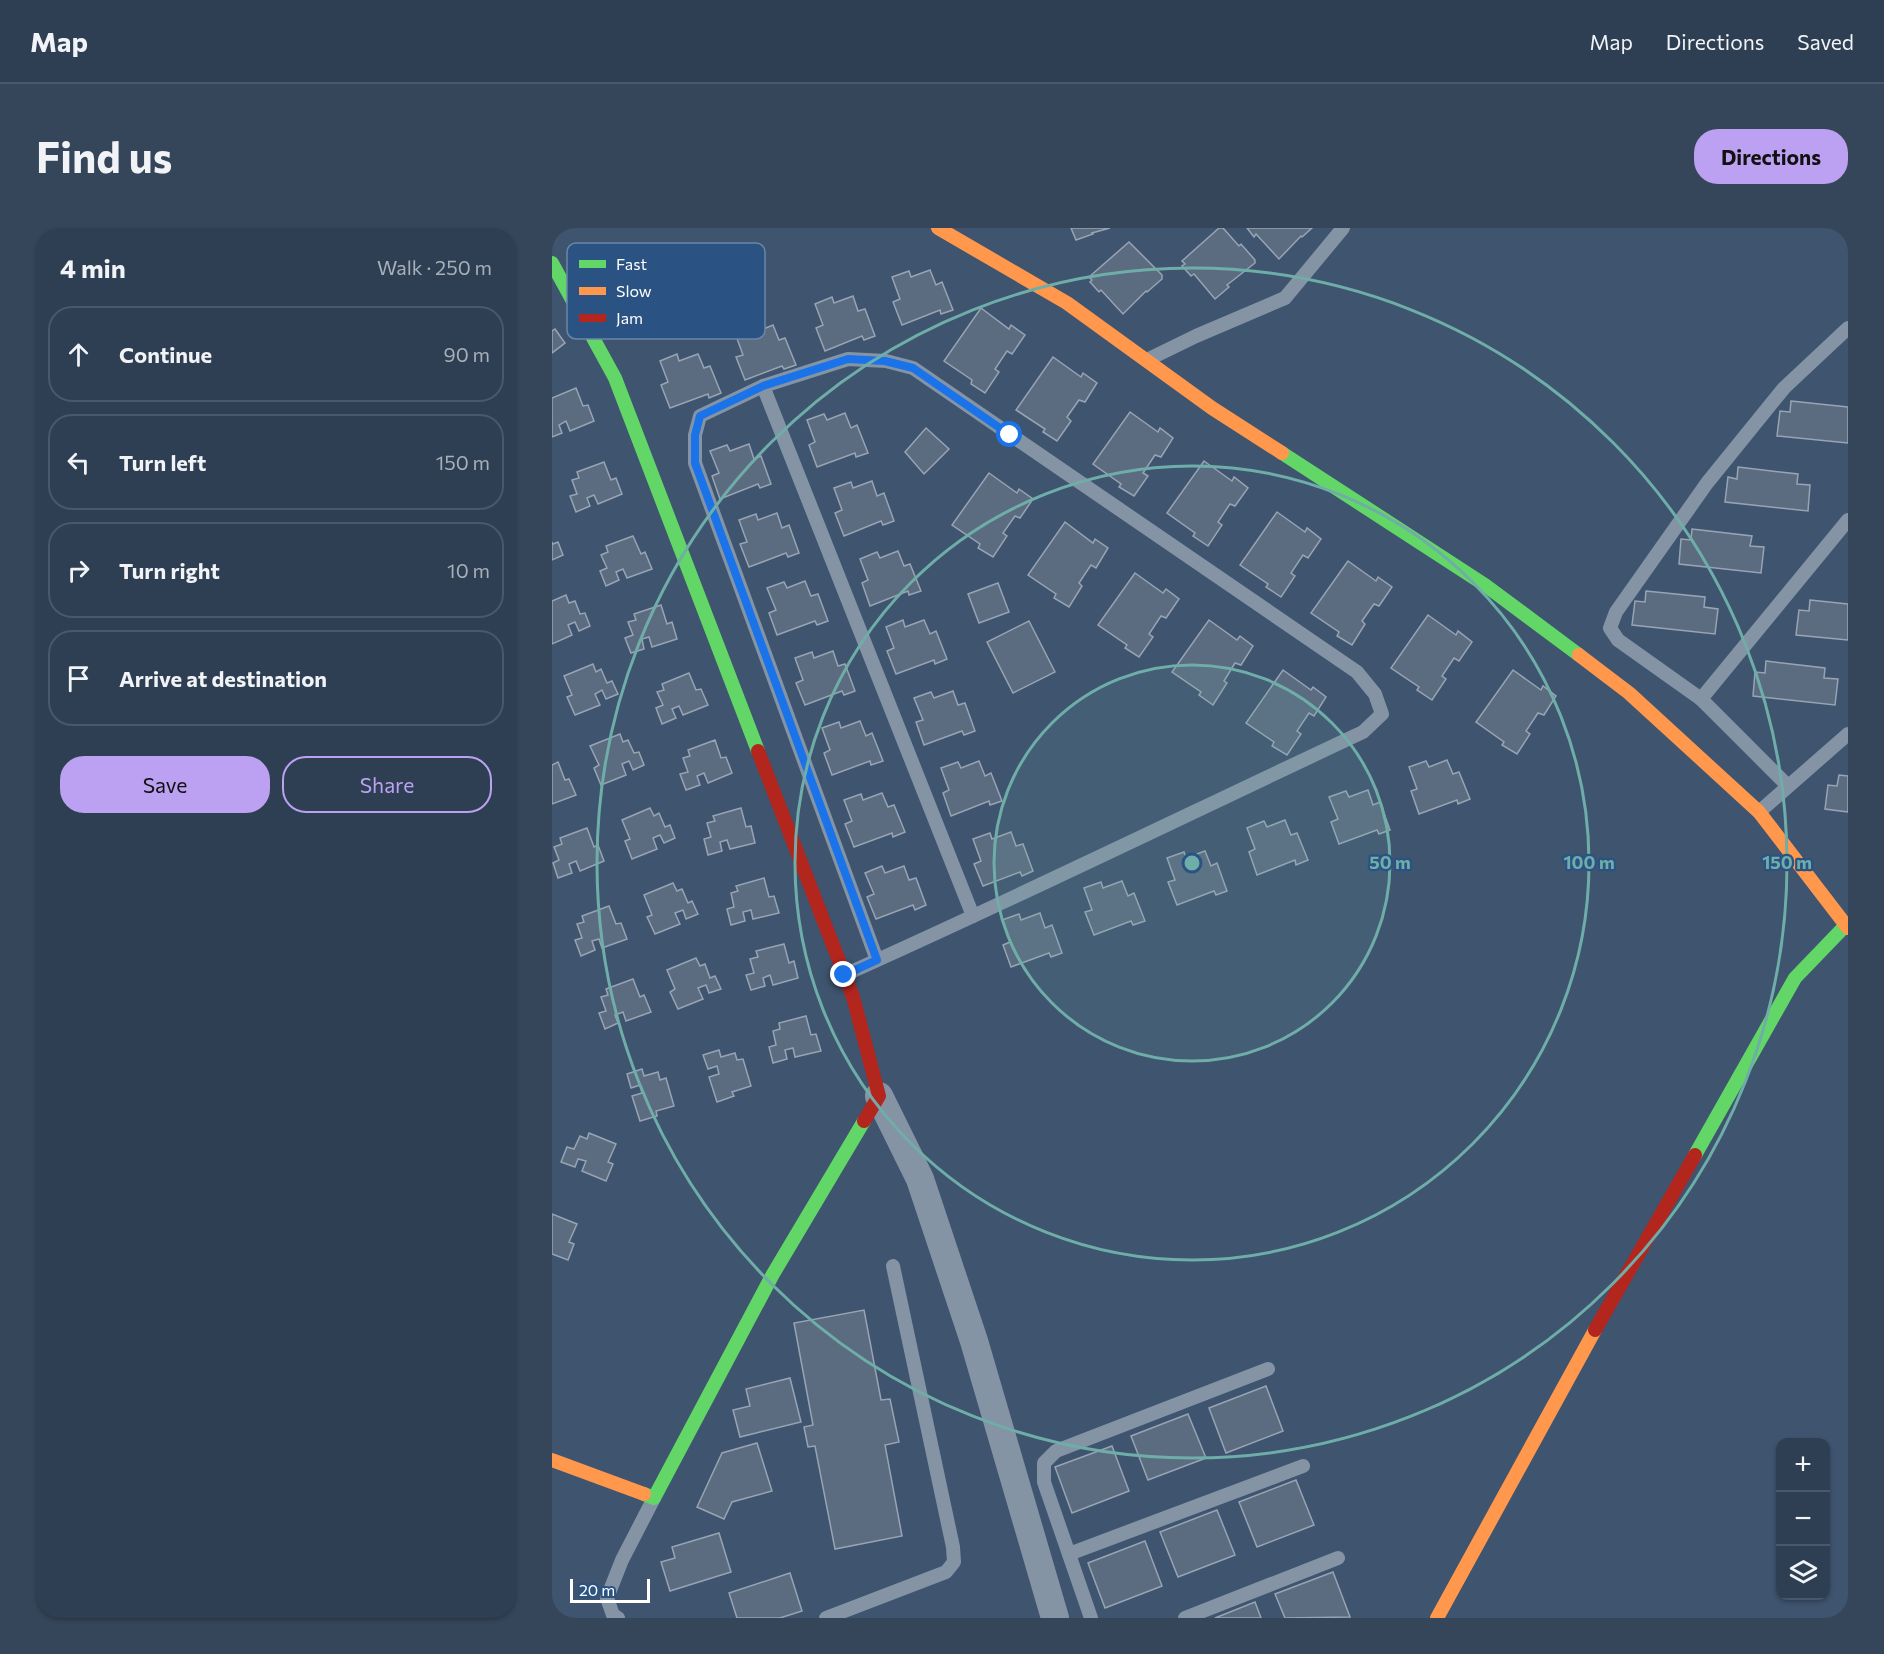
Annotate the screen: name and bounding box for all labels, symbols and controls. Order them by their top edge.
text: Map [30,24,88,58]
text: Map [1590,29,1633,54]
text: Directions [1666,29,1764,54]
text: Saved [1797,29,1854,54]
button: Directions [1694,129,1848,184]
text: Find us [36,130,172,182]
legend [567,243,765,339]
text: 4 min [60,252,126,283]
text: Fast [616,254,647,273]
text: Walk · 250 m [377,255,492,279]
text: Slow [616,281,652,300]
text: Jam [616,308,643,327]
icon: ahead [62,338,95,371]
text: Continue [119,341,212,368]
text: 90 m [444,342,490,366]
route start [996,421,1022,447]
icon: left [62,446,95,479]
text: Turn left [119,449,206,476]
text: 150 m [436,450,490,474]
icon: right [62,554,95,587]
text: Turn right [119,557,220,584]
text: 10 m [447,558,490,582]
icon: arrive [62,662,95,695]
text: Arrive at destination [119,665,327,692]
button: Save [60,756,270,813]
button: Share [282,756,492,813]
text: 50 m [1369,851,1411,873]
text: 100 m [1563,851,1615,873]
text: 150 m [1762,851,1812,873]
centre of rings [1182,853,1202,873]
route end [830,961,856,987]
map controls [1776,1438,1830,1600]
button: + [1776,1438,1830,1492]
button: − [1776,1492,1830,1546]
button: layers [1776,1546,1830,1600]
scale bar [570,1576,650,1604]
text: 20 m [579,1580,615,1599]

